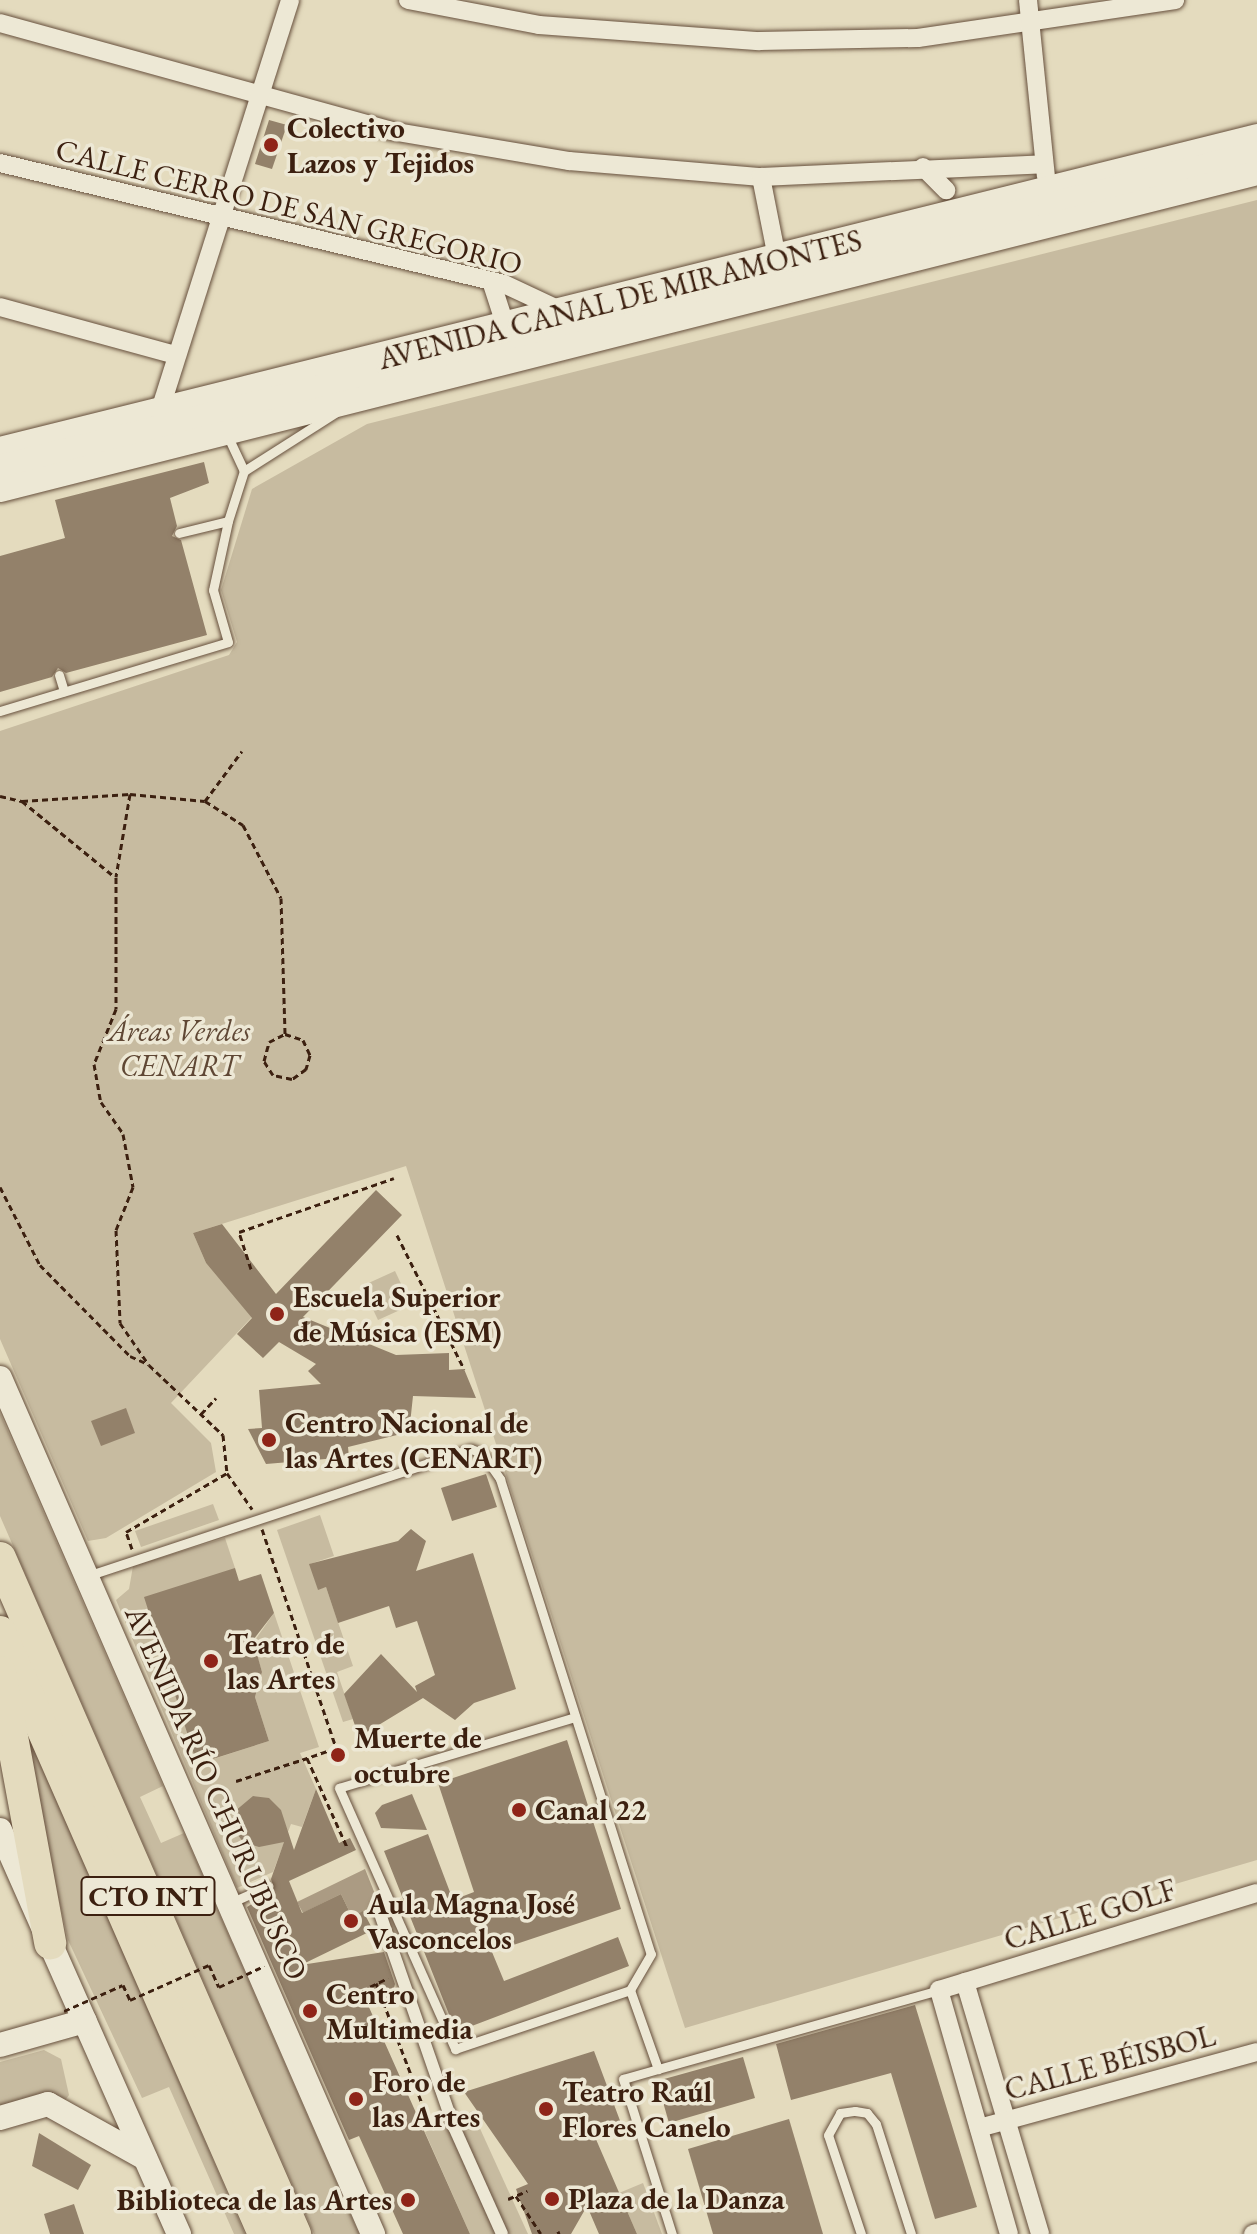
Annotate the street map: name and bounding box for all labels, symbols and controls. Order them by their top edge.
place label: Colectivo Lazos y Tejidos [287,110,474,180]
street label: CALLE CERRO DE SAN GREGORIO [52,132,526,282]
marker: Colectivo Lazos y Tejidos [262,136,280,154]
street label: AVENIDA CANAL DE MIRAMONTES [375,222,865,378]
park label: Áreas Verdes CENART [108,1013,250,1084]
place label: Escuela Superior de Música (ESM) [293,1279,502,1350]
marker: Escuela Superior de Música (ESM) [268,1305,286,1323]
place label: Centro Nacional de las Artes (CENART) [285,1405,542,1476]
marker: Centro Nacional de las Artes (CENART) [260,1431,278,1449]
street label: AVENIDA RÍO CHURUBUSCO [117,1600,315,1986]
place label: Teatro de las Artes [227,1626,345,1696]
marker: Teatro de las Artes [202,1652,220,1670]
place label: Muerte de octubre [354,1720,482,1790]
marker: Muerte de octubre [329,1746,347,1764]
place label: Canal 22 [535,1792,647,1828]
marker: Canal 22 [510,1801,528,1819]
road number: CTO INT [80,1872,216,1920]
street label: CALLE GOLF [1000,1872,1180,1958]
place label: Aula Magna José Vasconcelos [367,1886,575,1956]
marker: Aula Magna José Vasconcelos [342,1912,360,1930]
place label: Centro Multimedia [326,1976,473,2046]
marker: Centro Multimedia [301,2002,319,2020]
street label: CALLE BÉISBOL [1001,2018,1219,2108]
place label: Foro de las Artes [372,2064,480,2134]
place label: Teatro Raúl Flores Canelo [562,2074,731,2144]
marker: Foro de las Artes [347,2090,365,2108]
marker: Teatro Raúl Flores Canelo [537,2100,555,2118]
place label: Plaza de la Danza [568,2181,785,2217]
place label: Biblioteca de las Artes [117,2182,392,2218]
marker: Plaza de la Danza [543,2190,561,2208]
marker: Biblioteca de las Artes [399,2191,417,2209]

